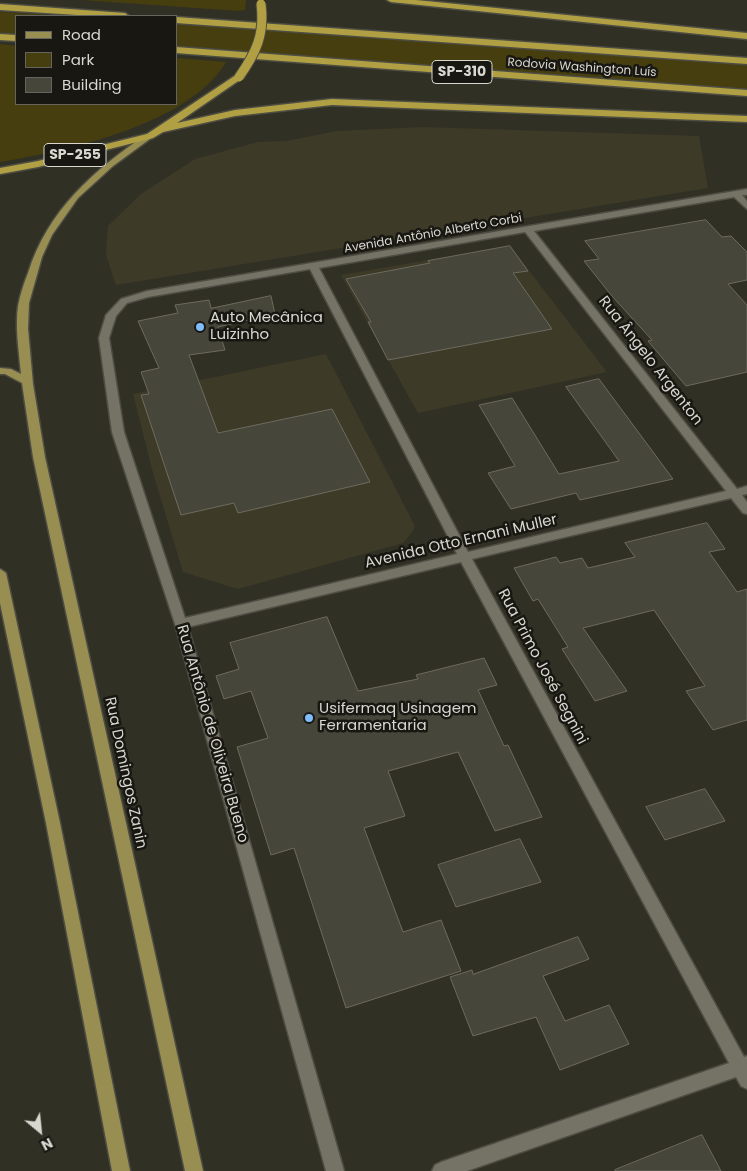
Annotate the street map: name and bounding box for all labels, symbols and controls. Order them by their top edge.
legend [15,15,178,105]
text: Road [62,24,101,45]
text: Park [62,49,94,70]
street label: Rodovia Washington Luís [507,56,657,80]
road number: SP-310 [432,61,492,84]
text: Building [62,74,122,95]
road number: SP-255 [44,144,106,166]
street label: Avenida Antônio Alberto Corbi [343,211,523,257]
street label: Rua Ângelo Argenton [594,293,706,429]
place label: Auto Mecânica Luizinho [210,309,323,344]
marker: Auto Mecânica Luizinho [194,321,206,333]
street label: Avenida Otto Ernani Muller [363,511,559,573]
street label: Rua Primo José Segnini [493,586,591,748]
street label: Rua Antônio de Oliveira Bueno [172,623,252,845]
street label: Rua Domingos Zanin [100,696,150,850]
place label: Usifermaq Usinagem Ferramentaria [319,700,476,735]
marker: Usifermaq Usinagem Ferramentaria [303,712,315,724]
north arrow [15,1106,65,1156]
text: N [38,1133,56,1156]

